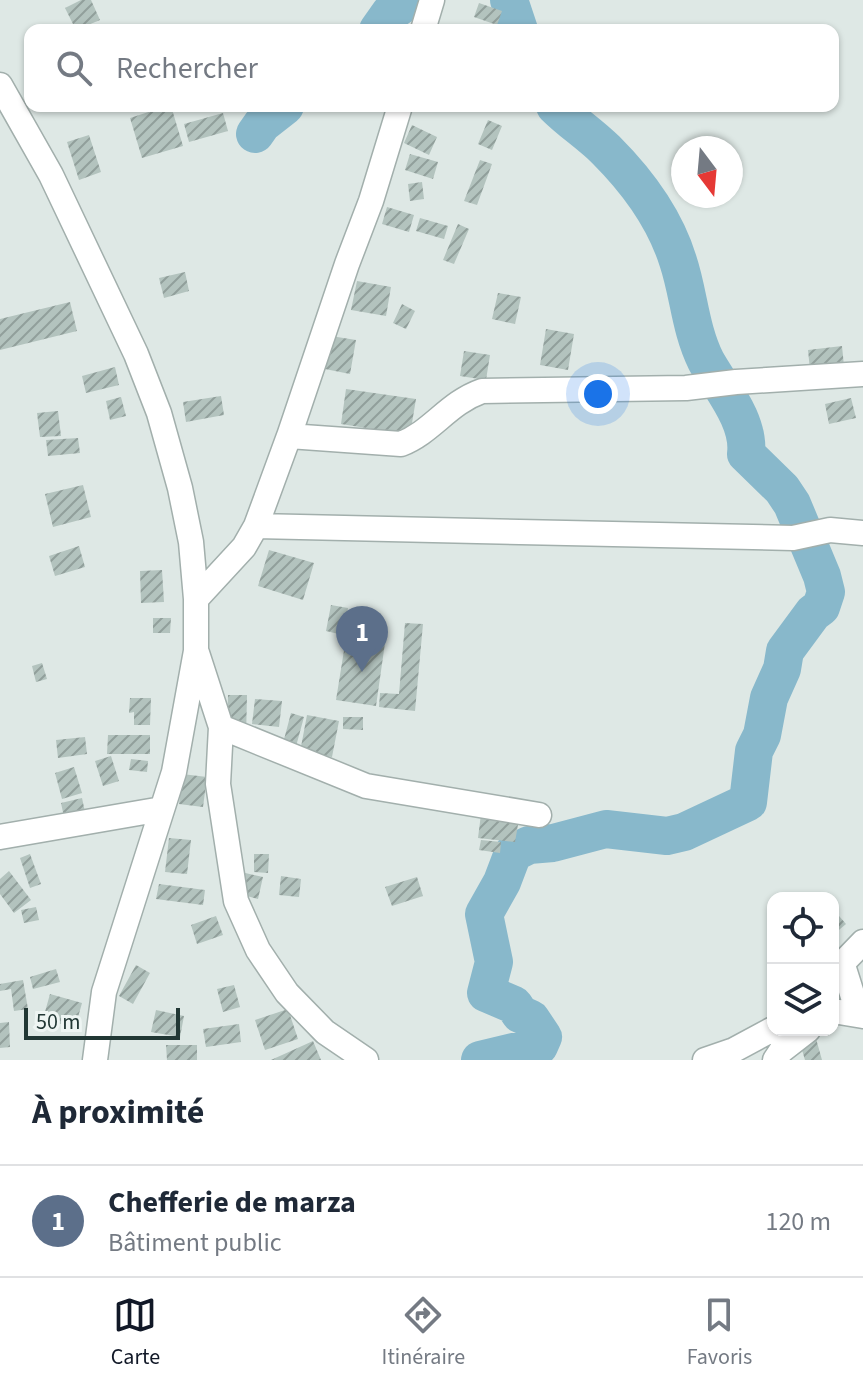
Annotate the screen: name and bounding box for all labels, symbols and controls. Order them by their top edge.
search box [24,24,839,112]
icon: search [52,46,96,90]
text: Rechercher [116,47,258,90]
north arrow [671,136,743,208]
your location [578,374,618,414]
pin: 1 [336,606,388,672]
map controls [767,892,839,1036]
button: locate [767,892,839,964]
button: layers [767,964,839,1036]
scale bar [24,1004,180,1040]
text: 50 m [36,1006,81,1038]
text: À proximité [32,1088,204,1137]
text: Chefferie de marza [108,1181,356,1224]
text: 1 [51,1203,65,1240]
text: 120 m [765,1203,831,1240]
text: Bâtiment public [108,1224,282,1261]
tab: Carte [111,1293,160,1373]
tab: Itinéraire [382,1293,465,1373]
tab: Favoris [687,1293,752,1373]

